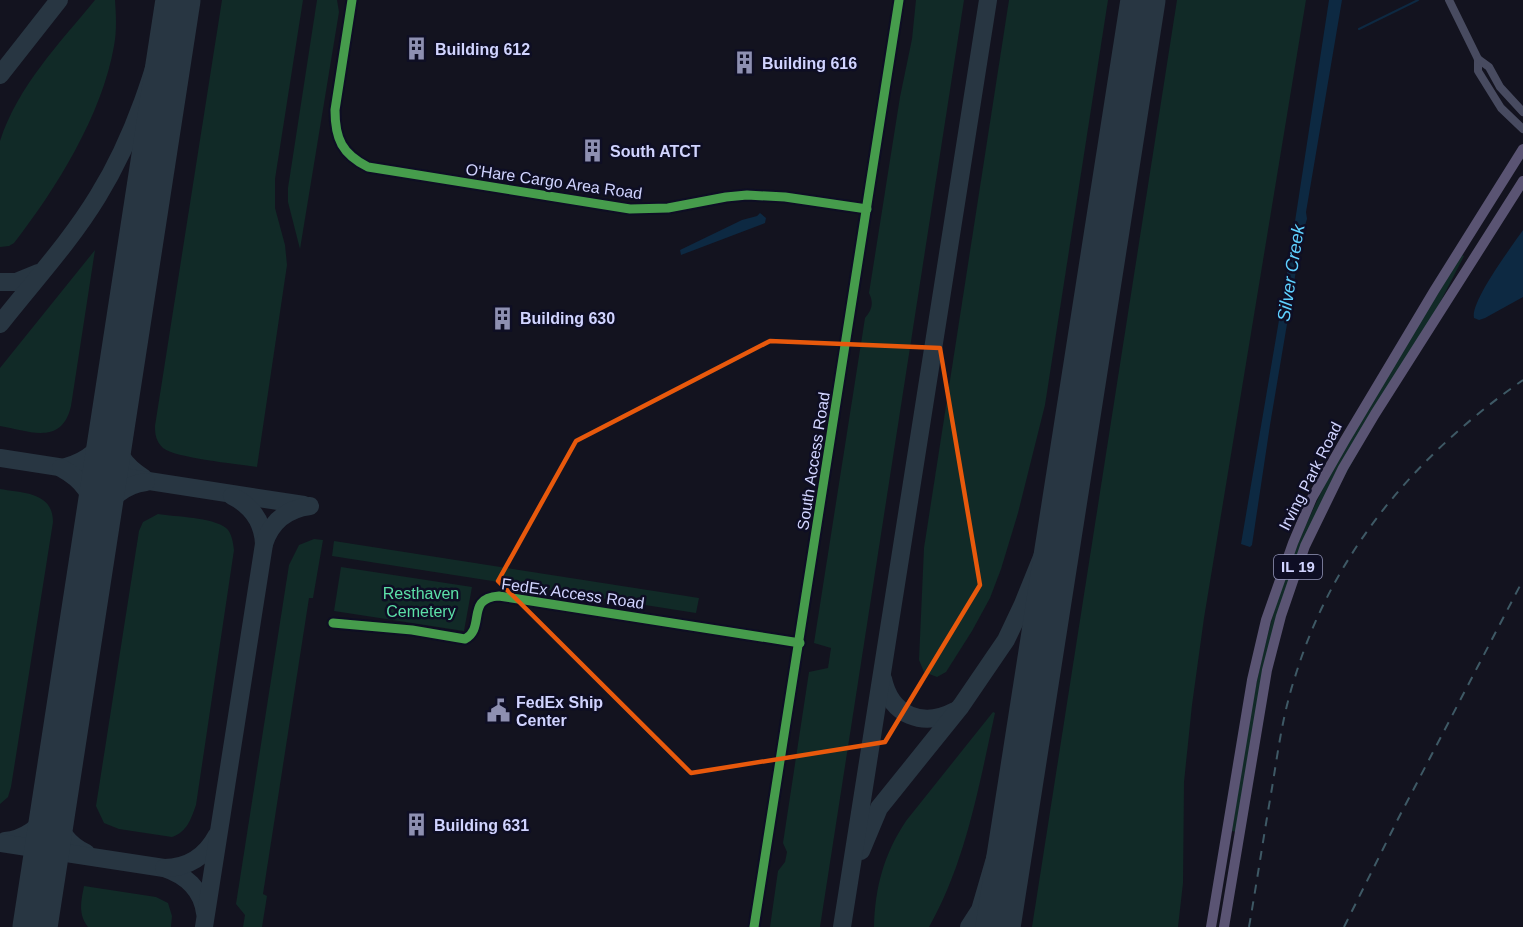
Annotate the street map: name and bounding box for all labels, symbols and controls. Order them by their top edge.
building icon: Building 612 [404,36,430,62]
place label: Building 612 [435,41,530,58]
building icon: Building 616 [731,50,757,76]
place label: Building 616 [762,55,857,72]
building icon: South ATCT [579,138,605,164]
place label: South ATCT [610,143,701,160]
street label: O'Hare Cargo Area Road [464,161,643,202]
water label: Silver Creek [1273,222,1309,323]
building icon: Building 630 [489,305,515,331]
place label: Building 630 [520,310,615,327]
street label: South Access Road [794,391,833,531]
street label: Irving Park Road [1276,419,1345,533]
road number: IL 19 [1274,555,1322,579]
street label: FedEx Access Road [500,575,645,612]
park label: Resthaven Cemetery [383,585,459,620]
place label: FedEx Ship Center [516,694,603,729]
public building icon: FedEx Ship Center [485,698,511,724]
building icon: Building 631 [403,812,429,838]
place label: Building 631 [434,817,529,834]

